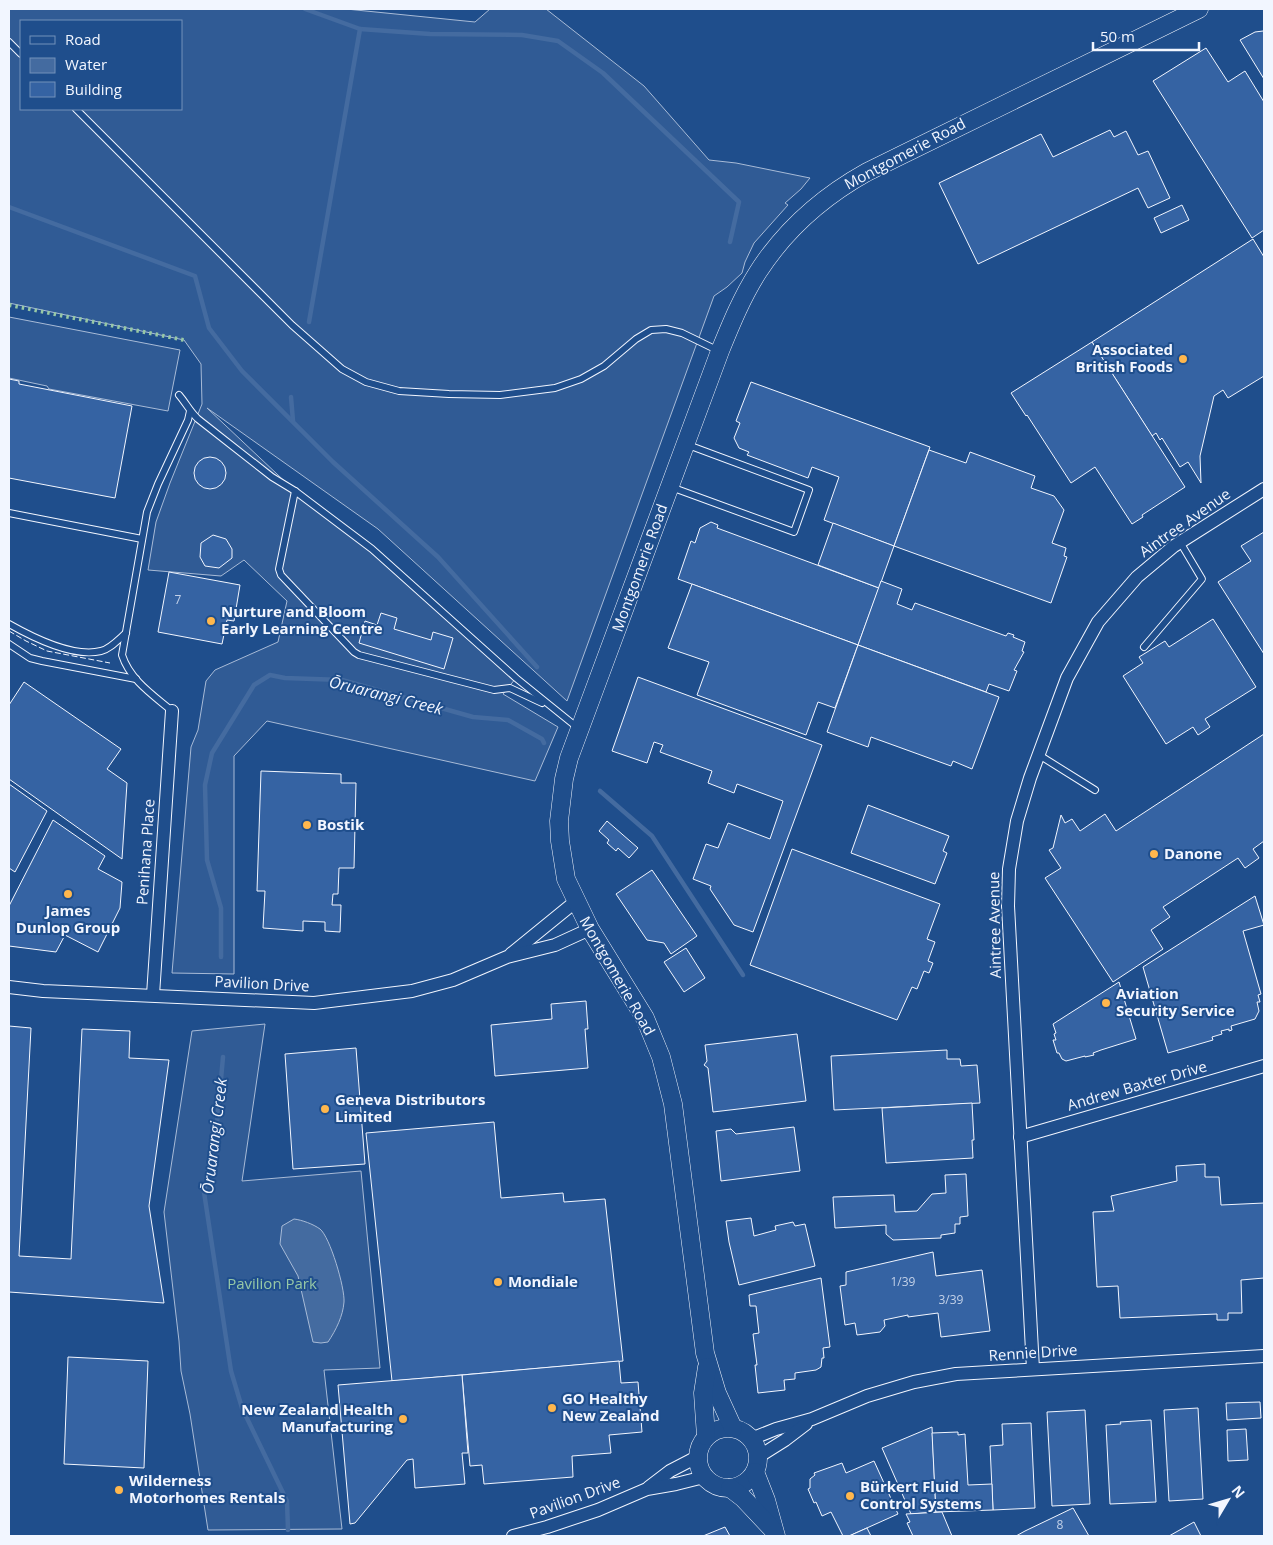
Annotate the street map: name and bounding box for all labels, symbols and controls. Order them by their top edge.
legend [20,20,182,110]
scale bar [1093,20,1199,52]
text: 50 m [1100,26,1135,46]
text: Road [65,29,101,49]
text: Water [65,54,107,74]
text: Building [65,79,122,99]
street label: Montgomerie Road [840,113,969,194]
place label: Associated British Foods [1075,339,1173,376]
marker: Associated British Foods [1177,353,1189,365]
street label: Aintree Avenue [1135,483,1234,561]
street label: Montgomerie Road [607,501,671,634]
house number: 7 [175,591,182,608]
place label: Nurture and Bloom Early Learning Centre [221,601,383,638]
marker: Nurture and Bloom Early Learning Centre [205,615,217,627]
water label: Ōruarangi Creek [327,670,446,720]
street label: Penihana Place [131,798,159,906]
place label: Bostik [317,814,365,834]
marker: Bostik [301,819,313,831]
place label: Danone [1164,843,1222,863]
marker: Danone [1148,848,1160,860]
street label: Aintree Avenue [983,871,1005,979]
marker: James Dunlop Group [62,888,74,900]
place label: James Dunlop Group [16,900,120,937]
street label: Montgomerie Road [576,912,660,1039]
street label: Pavilion Drive [214,971,310,995]
place label: Aviation Security Service [1116,983,1235,1020]
marker: Aviation Security Service [1100,997,1112,1009]
street label: Andrew Baxter Drive [1065,1056,1209,1115]
water label: Ōruarangi Creek [196,1076,232,1195]
place label: Geneva Distributors Limited [335,1089,485,1126]
marker: Geneva Distributors Limited [319,1103,331,1115]
place label: Mondiale [508,1271,578,1291]
park label: Pavilion Park [227,1273,317,1293]
house number: 1/39 [891,1273,916,1290]
marker: Mondiale [492,1276,504,1288]
house number: 3/39 [939,1291,964,1308]
street label: Rennie Drive [988,1339,1078,1365]
place label: GO Healthy New Zealand [562,1388,659,1425]
place label: New Zealand Health Manufacturing [241,1399,394,1436]
marker: GO Healthy New Zealand [546,1402,558,1414]
marker: New Zealand Health Manufacturing [397,1413,409,1425]
place label: Wilderness Motorhomes Rentals [129,1470,285,1507]
street label: Pavilion Drive [527,1471,623,1523]
north arrow [1203,1475,1253,1525]
place label: Bürkert Fluid Control Systems [860,1476,982,1513]
text: N [1228,1481,1250,1502]
marker: Wilderness Motorhomes Rentals [113,1484,125,1496]
marker: Bürkert Fluid Control Systems [844,1490,856,1502]
house number: 8 [1057,1516,1064,1533]

